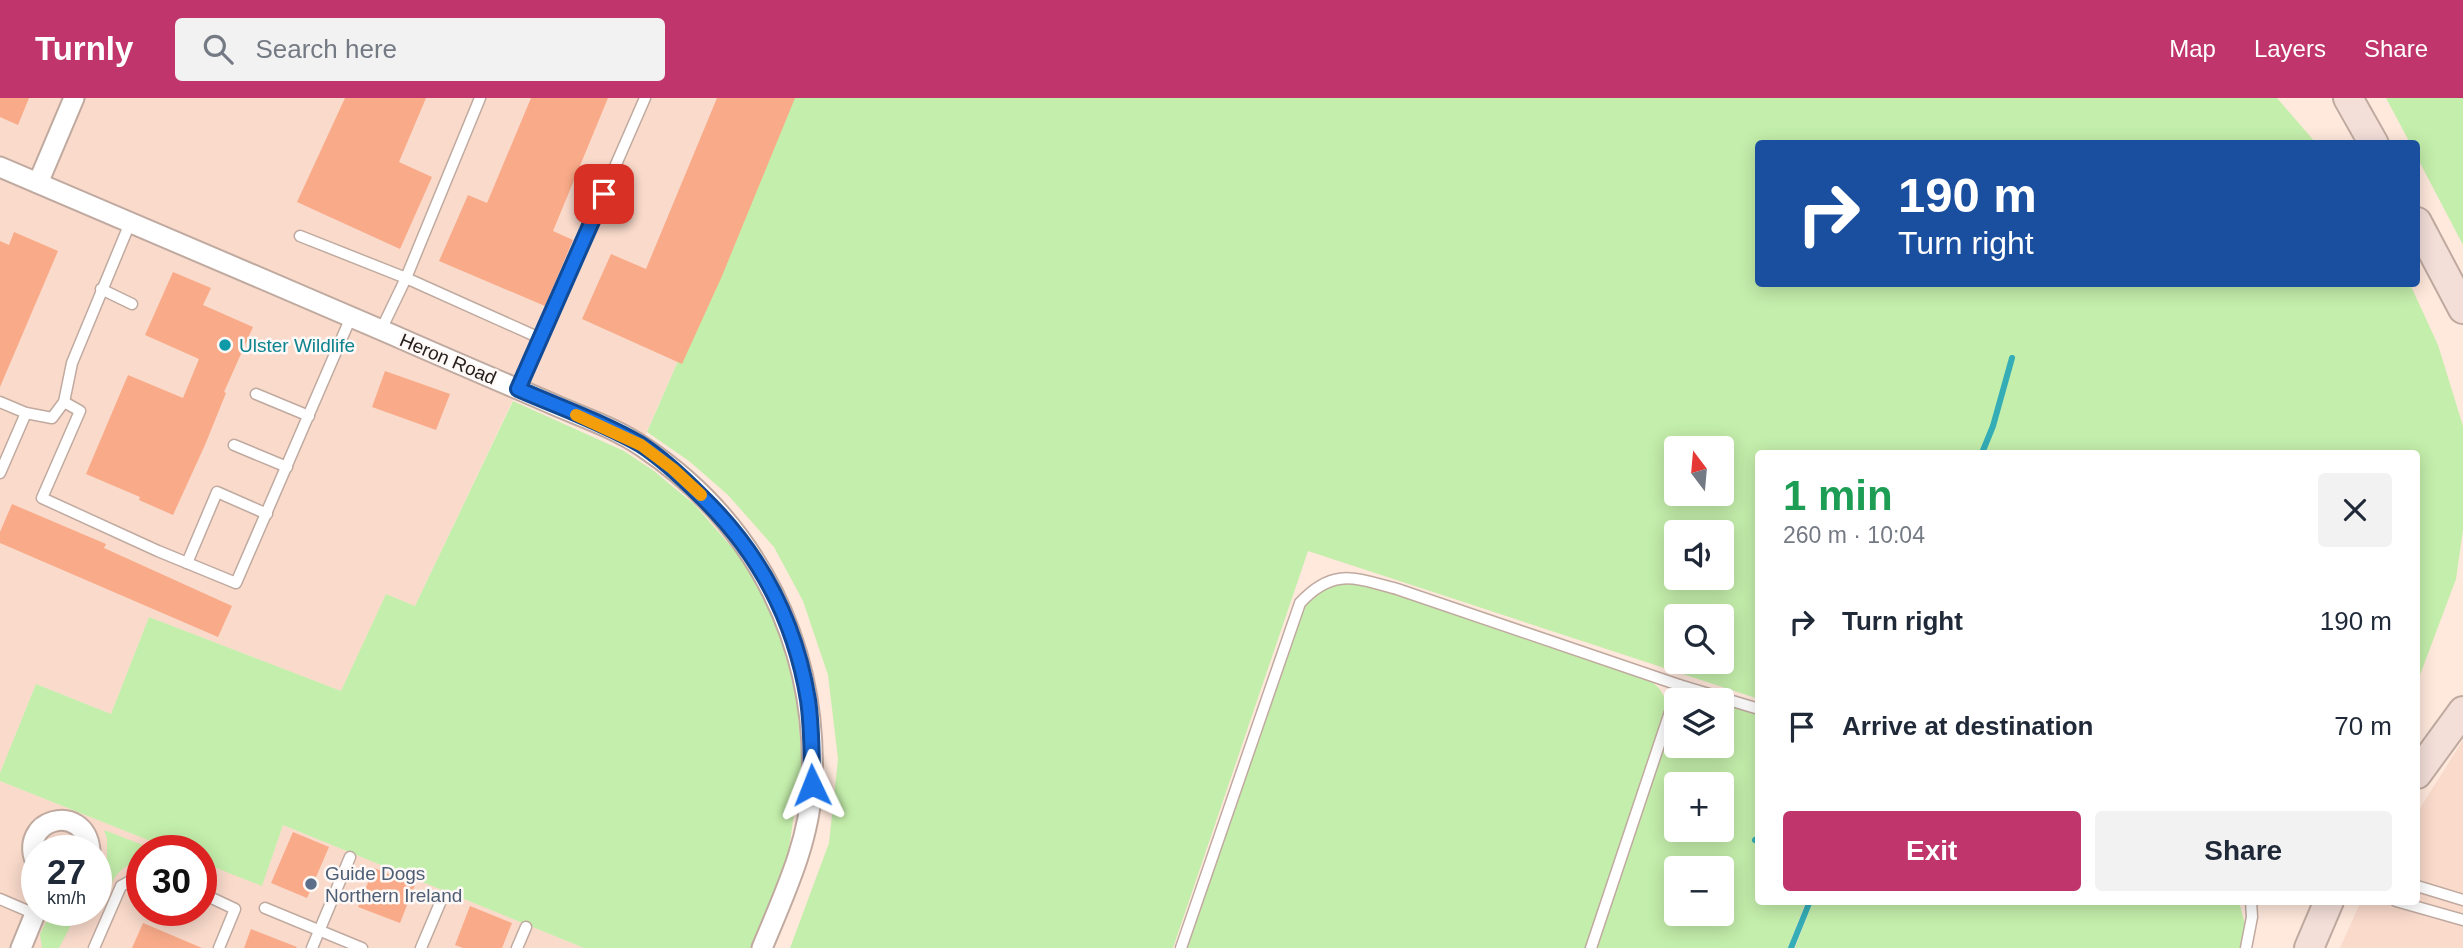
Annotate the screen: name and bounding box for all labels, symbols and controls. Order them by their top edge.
search box [175,18,665,81]
text: Turnly [35,30,133,67]
icon: search [199,30,237,68]
text: Search here [255,34,397,64]
text: Map [2169,35,2216,62]
text: Layers [2254,35,2326,62]
text: Share [2364,35,2428,62]
pin [574,164,634,224]
icon: right [1783,168,1874,259]
text: 190 m [1898,168,2037,222]
icon: arrive [585,175,623,213]
text: Turn right [1898,225,2034,261]
street label: Heron Road [397,329,499,389]
place label: Ulster Wildlife [239,335,355,356]
marker: Ulster Wildlife [217,337,233,353]
north arrow [1664,436,1734,506]
map controls [1664,436,1734,926]
text: 1 min [1783,472,1893,519]
button: close [2318,473,2392,547]
button: sound [1664,520,1734,590]
text: 260 m · 10:04 [1783,522,1925,548]
icon: right [1783,603,1821,641]
button: search [1664,604,1734,674]
text: Turn right [1842,606,1963,636]
text: 190 m [2320,606,2392,636]
button: layers [1664,688,1734,758]
icon: arrive [1783,708,1821,746]
text: Arrive at destination [1842,711,2093,741]
text: 70 m [2334,711,2392,741]
position arrow [775,748,849,822]
button: + [1664,772,1734,842]
button: Exit [1783,811,2081,891]
button: Share [2095,811,2392,891]
speed limit sign: 30 [126,835,217,926]
text: 27 [47,852,86,891]
button: − [1664,856,1734,926]
place label: Guide Dogs Northern Ireland [325,863,462,906]
marker: Guide Dogs Northern Ireland [303,876,319,892]
text: km/h [47,888,86,908]

